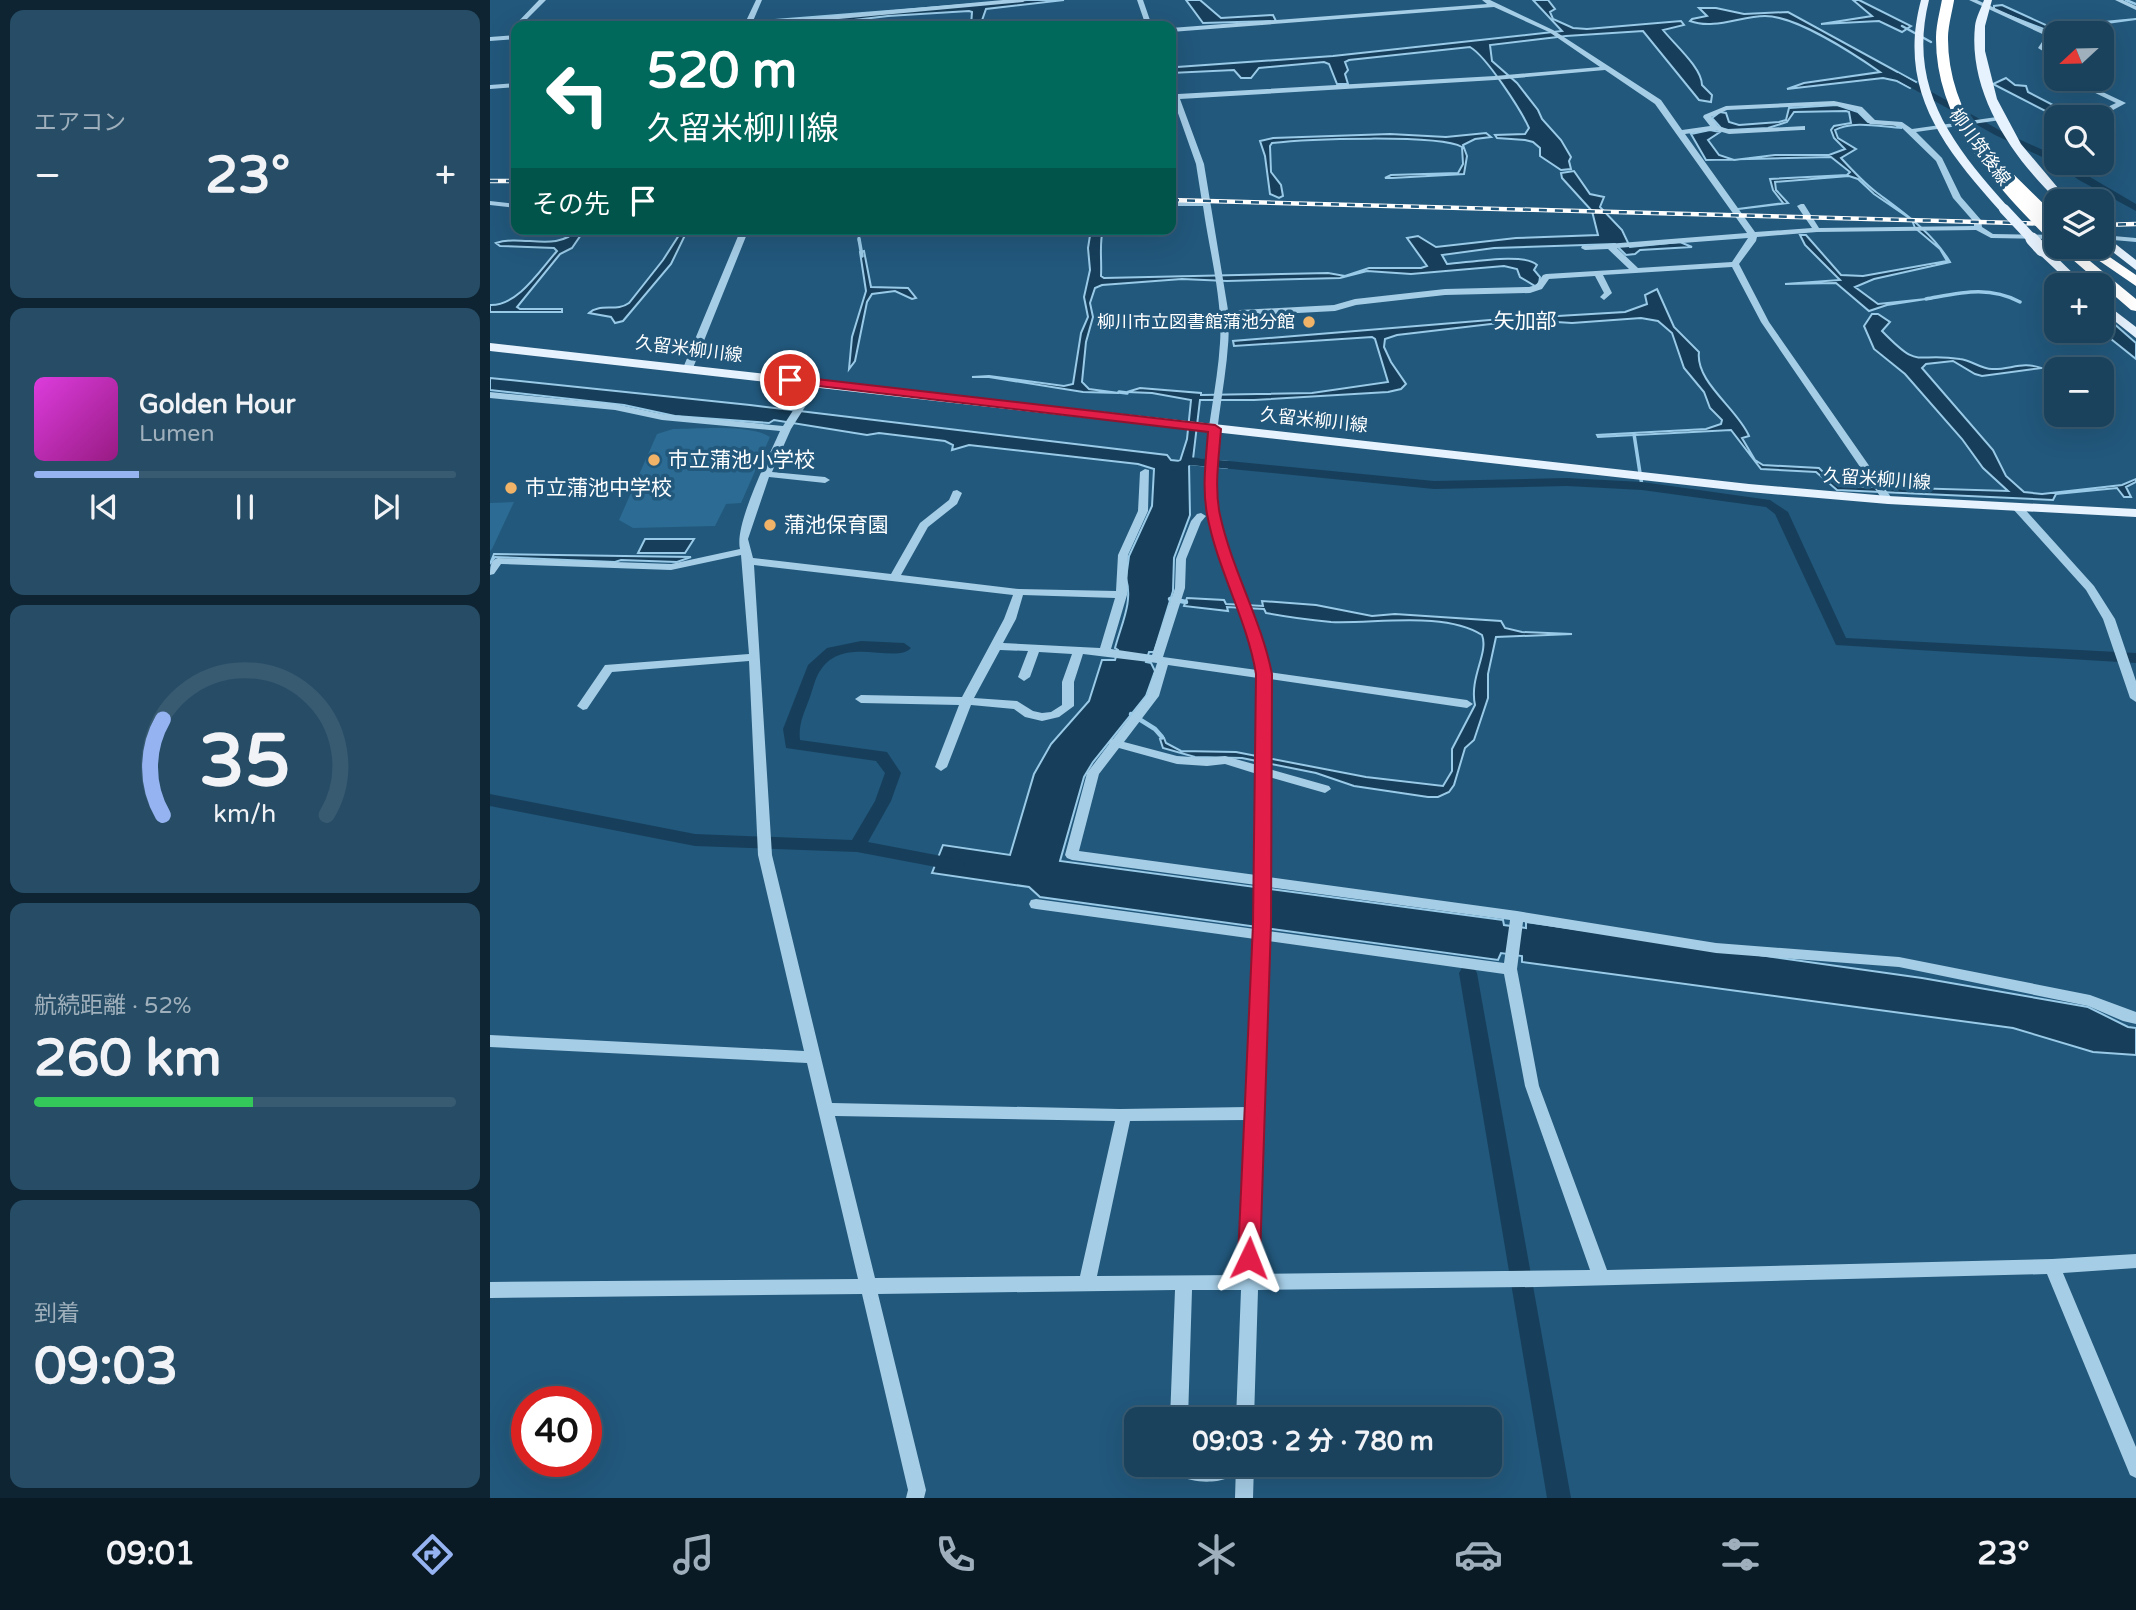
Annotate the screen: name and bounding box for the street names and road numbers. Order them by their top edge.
street label: 柳川筑後線 [1945,104,2015,190]
street label: 久留米柳川線 [634,332,744,366]
street label: 久留米柳川線 [1259,403,1369,437]
street label: 久留米柳川線 [1822,464,1932,494]

